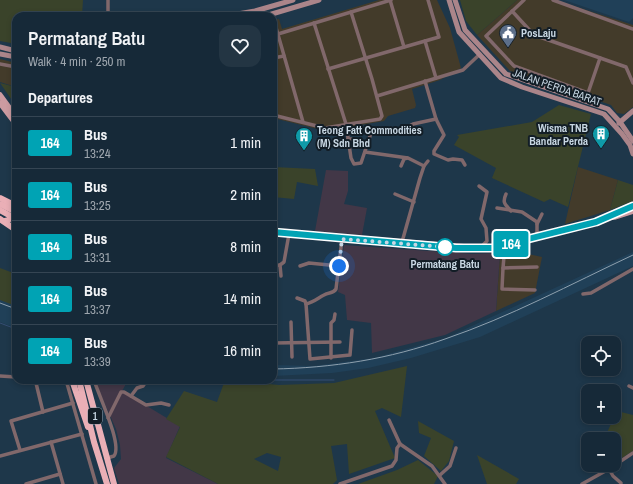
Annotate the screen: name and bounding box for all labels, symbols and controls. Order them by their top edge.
public building icon: PosLaju [498,23,518,48]
text: Permatang Batu [28,25,145,51]
button: heart [219,25,261,67]
place label: PosLaju [521,26,556,40]
text: Walk · 4 min · 250 m [28,53,125,70]
street label: JALAN PERDA BARAT [511,65,604,109]
text: Departures [28,87,93,108]
place label: Wisma TNB Bandar Perda [529,121,588,148]
place label: Teong Fatt Commodities (M) Sdn Bhd [317,123,422,150]
text: Bus [84,124,107,145]
building icon: Wisma TNB Bandar Perda [591,124,611,149]
building icon: Teong Fatt Commodities (M) Sdn Bhd [294,126,314,151]
text: 1 min [230,132,261,153]
text: 164 [40,134,60,152]
text: 13:24 [84,145,111,162]
text: Bus [84,176,107,197]
text: 2 min [230,184,261,205]
text: 164 [40,186,60,204]
text: 13:25 [84,197,111,214]
text: Bus [84,228,107,249]
line badge: 164 [488,231,534,257]
text: 164 [501,235,521,253]
text: 8 min [230,236,261,257]
text: 164 [40,238,60,256]
marker: Permatang Batu [436,238,454,256]
text: 13:31 [84,249,111,266]
your location [329,256,349,276]
place label: Permatang Batu [410,257,480,271]
text: Bus [84,280,107,301]
text: 14 min [223,288,261,309]
text: 164 [40,290,60,308]
text: 13:37 [84,301,111,318]
text: Bus [84,332,107,353]
map controls [581,336,621,472]
button: locate [581,336,621,376]
text: 16 min [223,340,261,361]
text: 164 [40,342,60,360]
text: 13:39 [84,353,111,370]
button: + [581,384,621,424]
road number: 1 [88,408,102,424]
button: − [581,432,621,472]

